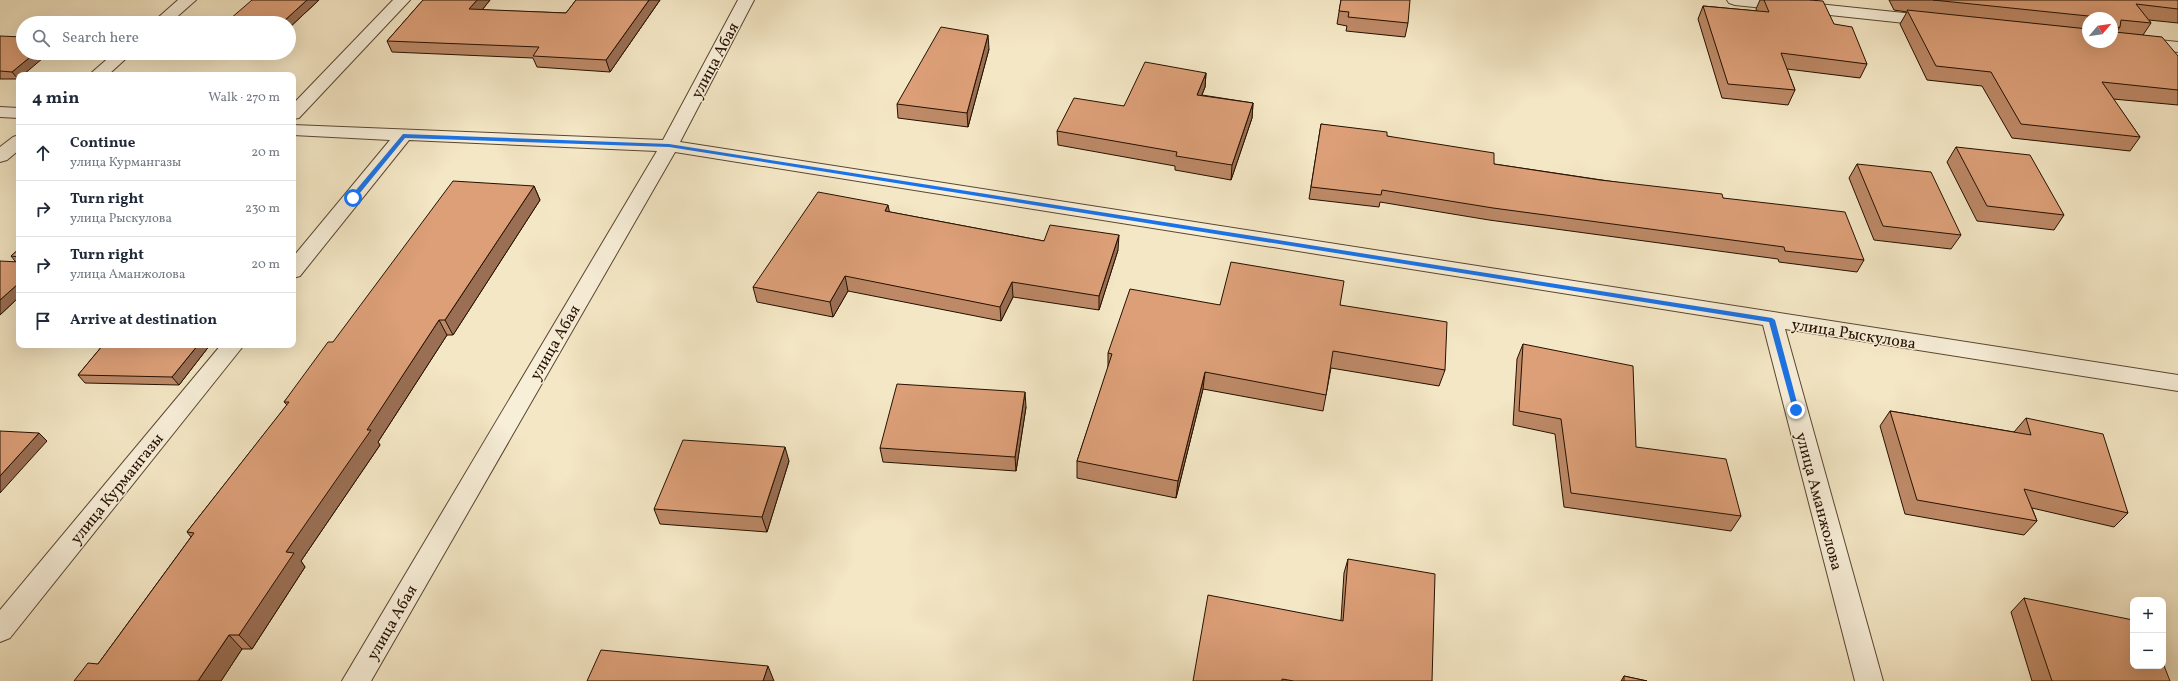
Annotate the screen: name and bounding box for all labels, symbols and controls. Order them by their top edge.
north arrow [2082,12,2118,48]
search box [16,16,296,60]
street label: улица Абая [686,19,745,103]
icon: search [30,27,52,49]
text: Search here [62,28,139,49]
text: 4 min [32,87,79,110]
text: Walk · 270 m [208,89,280,107]
text: Continue [70,133,135,154]
icon: ahead [32,142,54,164]
text: 20 m [251,144,280,162]
text: улица Курмангазы [70,154,181,172]
text: Turn right [70,189,144,210]
route start [344,189,362,207]
icon: right [32,198,54,220]
text: 230 m [245,200,280,218]
text: улица Рыскулова [70,210,172,228]
text: Turn right [70,245,144,266]
icon: right [32,254,54,276]
text: 20 m [251,256,280,274]
text: улица Аманжолова [70,266,185,284]
street label: улица Абая [525,301,586,385]
icon: arrive [32,310,54,332]
text: Arrive at destination [70,310,217,331]
street label: улица Рыскулова [1790,314,1917,356]
route end [1787,401,1805,419]
street label: улица Курмангазы [66,429,169,549]
street label: улица Аманжолова [1789,430,1847,573]
street label: улица Абая [362,581,423,665]
map controls [2130,597,2166,669]
button: + [2130,597,2166,633]
button: − [2130,633,2166,669]

